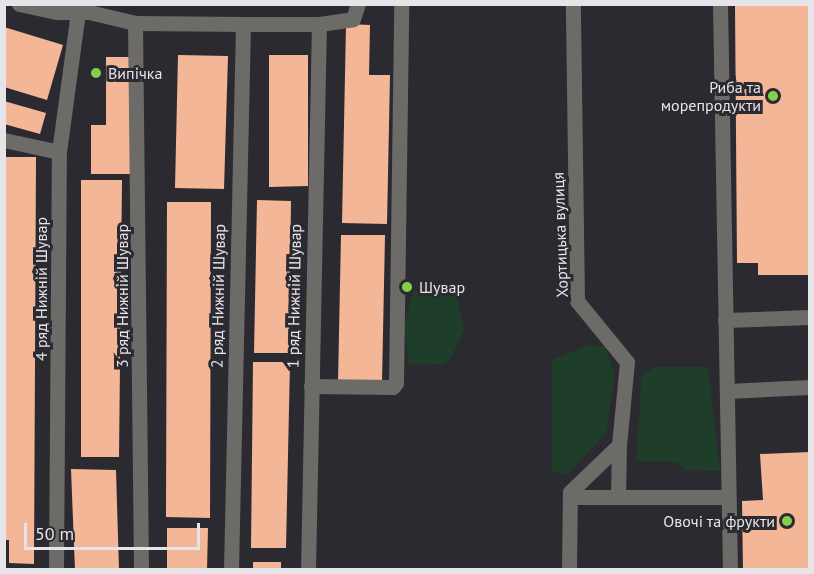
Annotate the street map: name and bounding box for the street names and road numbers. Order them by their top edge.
street label: Хортицька вулиця [548,172,572,298]
street label: 4 ряд Нижній Шувар [31,217,51,361]
street label: 3 ряд Нижній Шувар [112,224,132,368]
street label: 2 ряд Нижній Шувар [207,224,229,368]
street label: 1 ряд Нижній Шувар [283,224,305,368]

